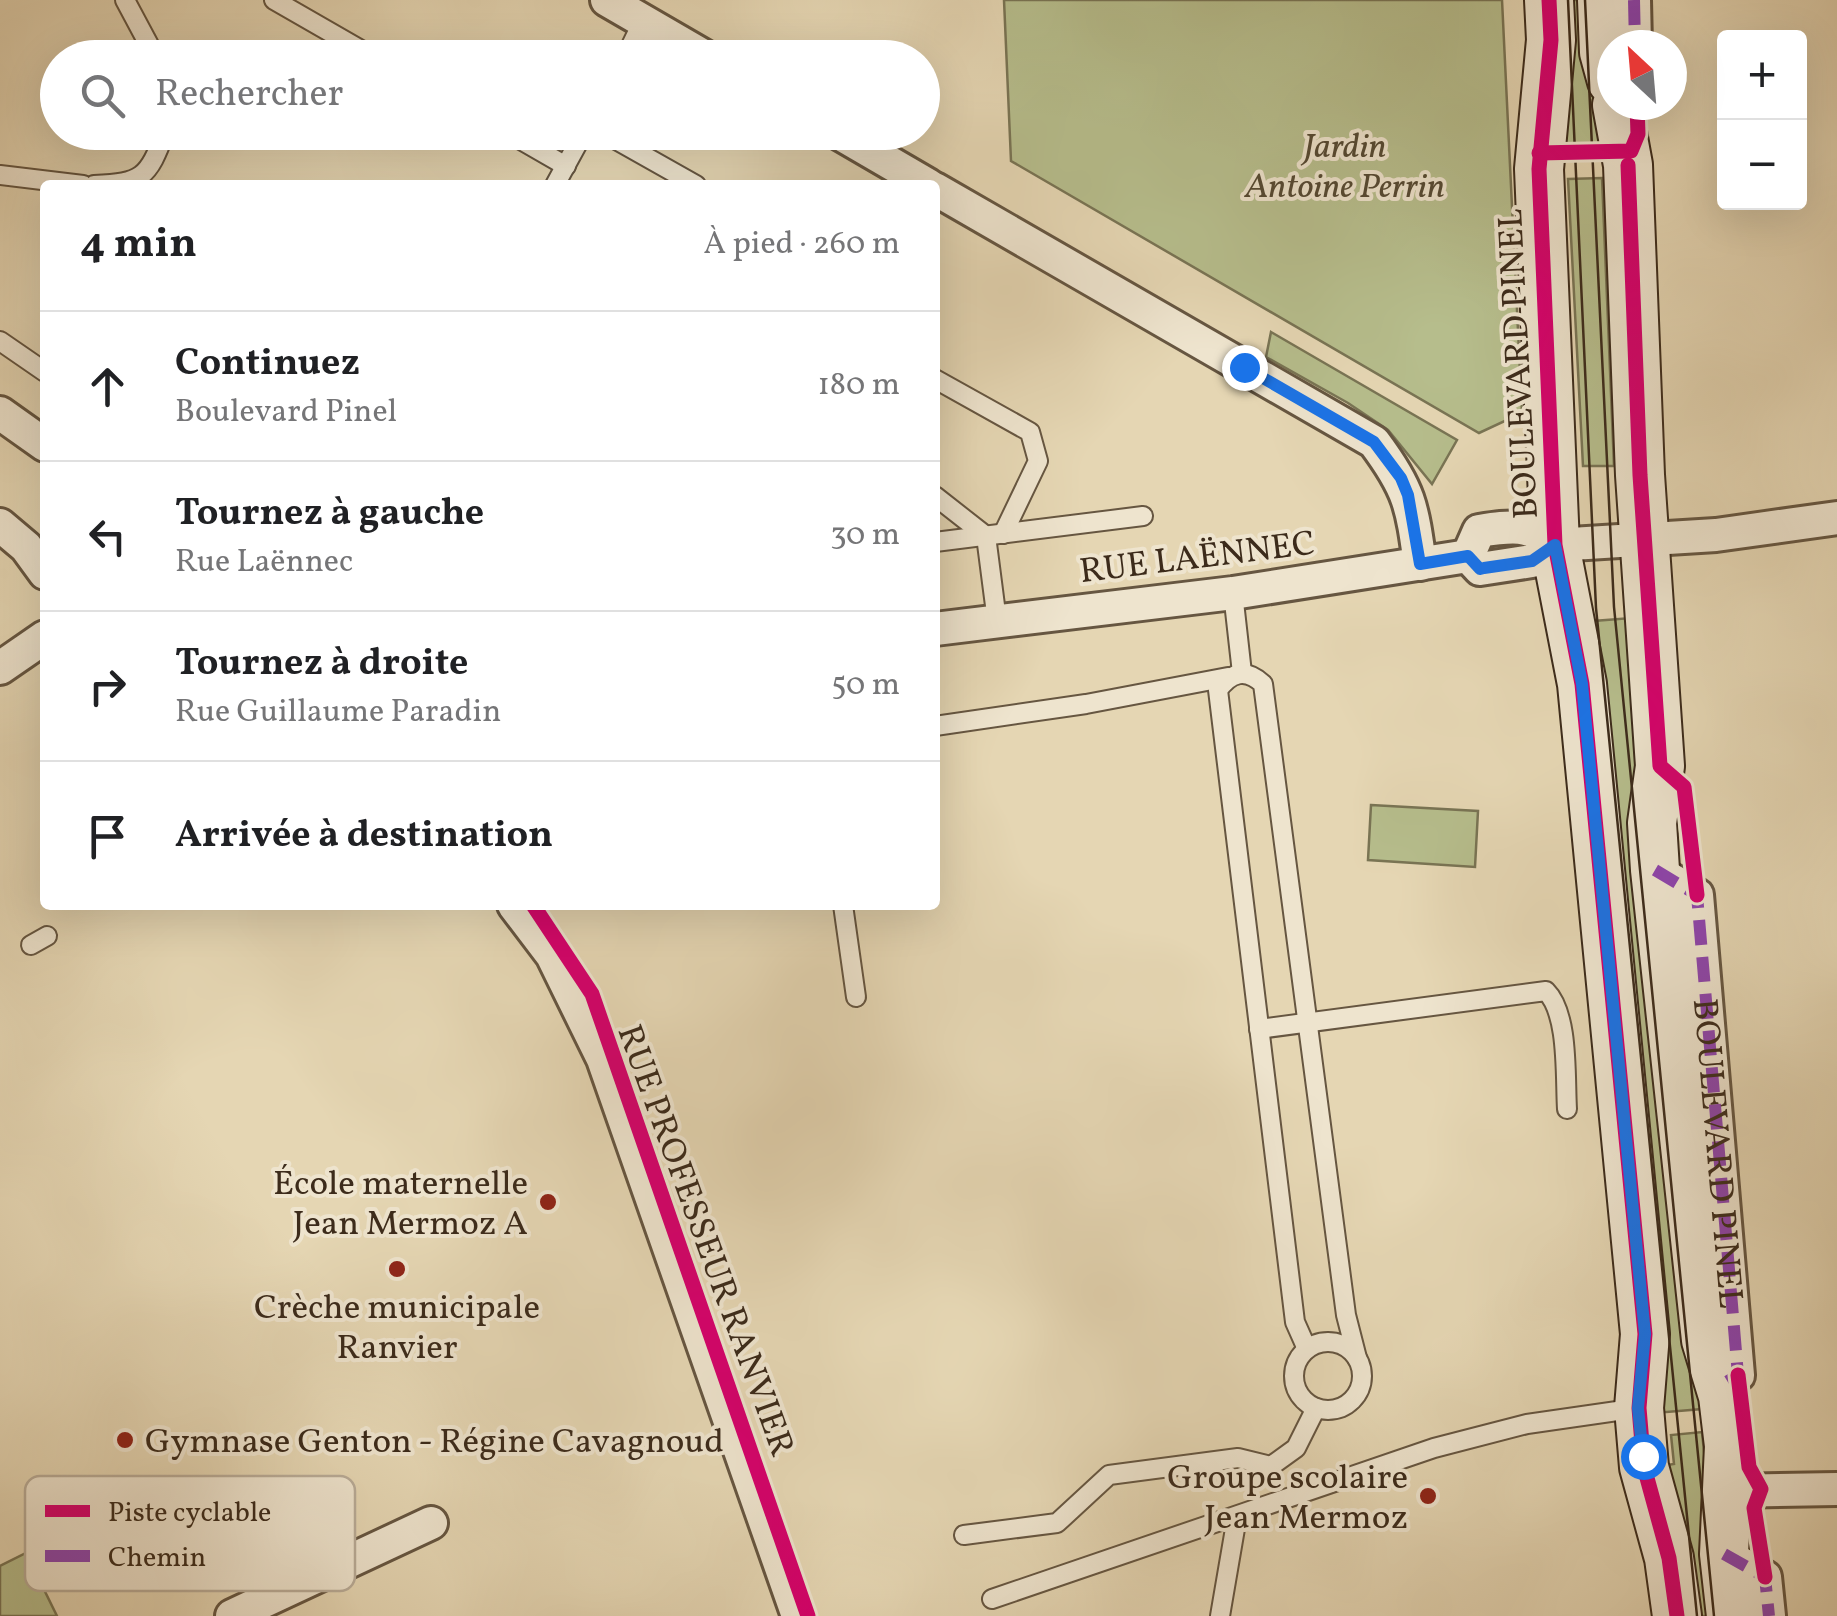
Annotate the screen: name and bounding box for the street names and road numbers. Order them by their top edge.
street label: BOULEVARD PINEL [1488,207,1552,520]
street label: RUE LAËNNEC [1077,521,1318,597]
street label: BOULEVARD PINEL [1679,997,1753,1310]
street label: RUE PROFESSEUR RANVIER [604,1018,805,1464]

